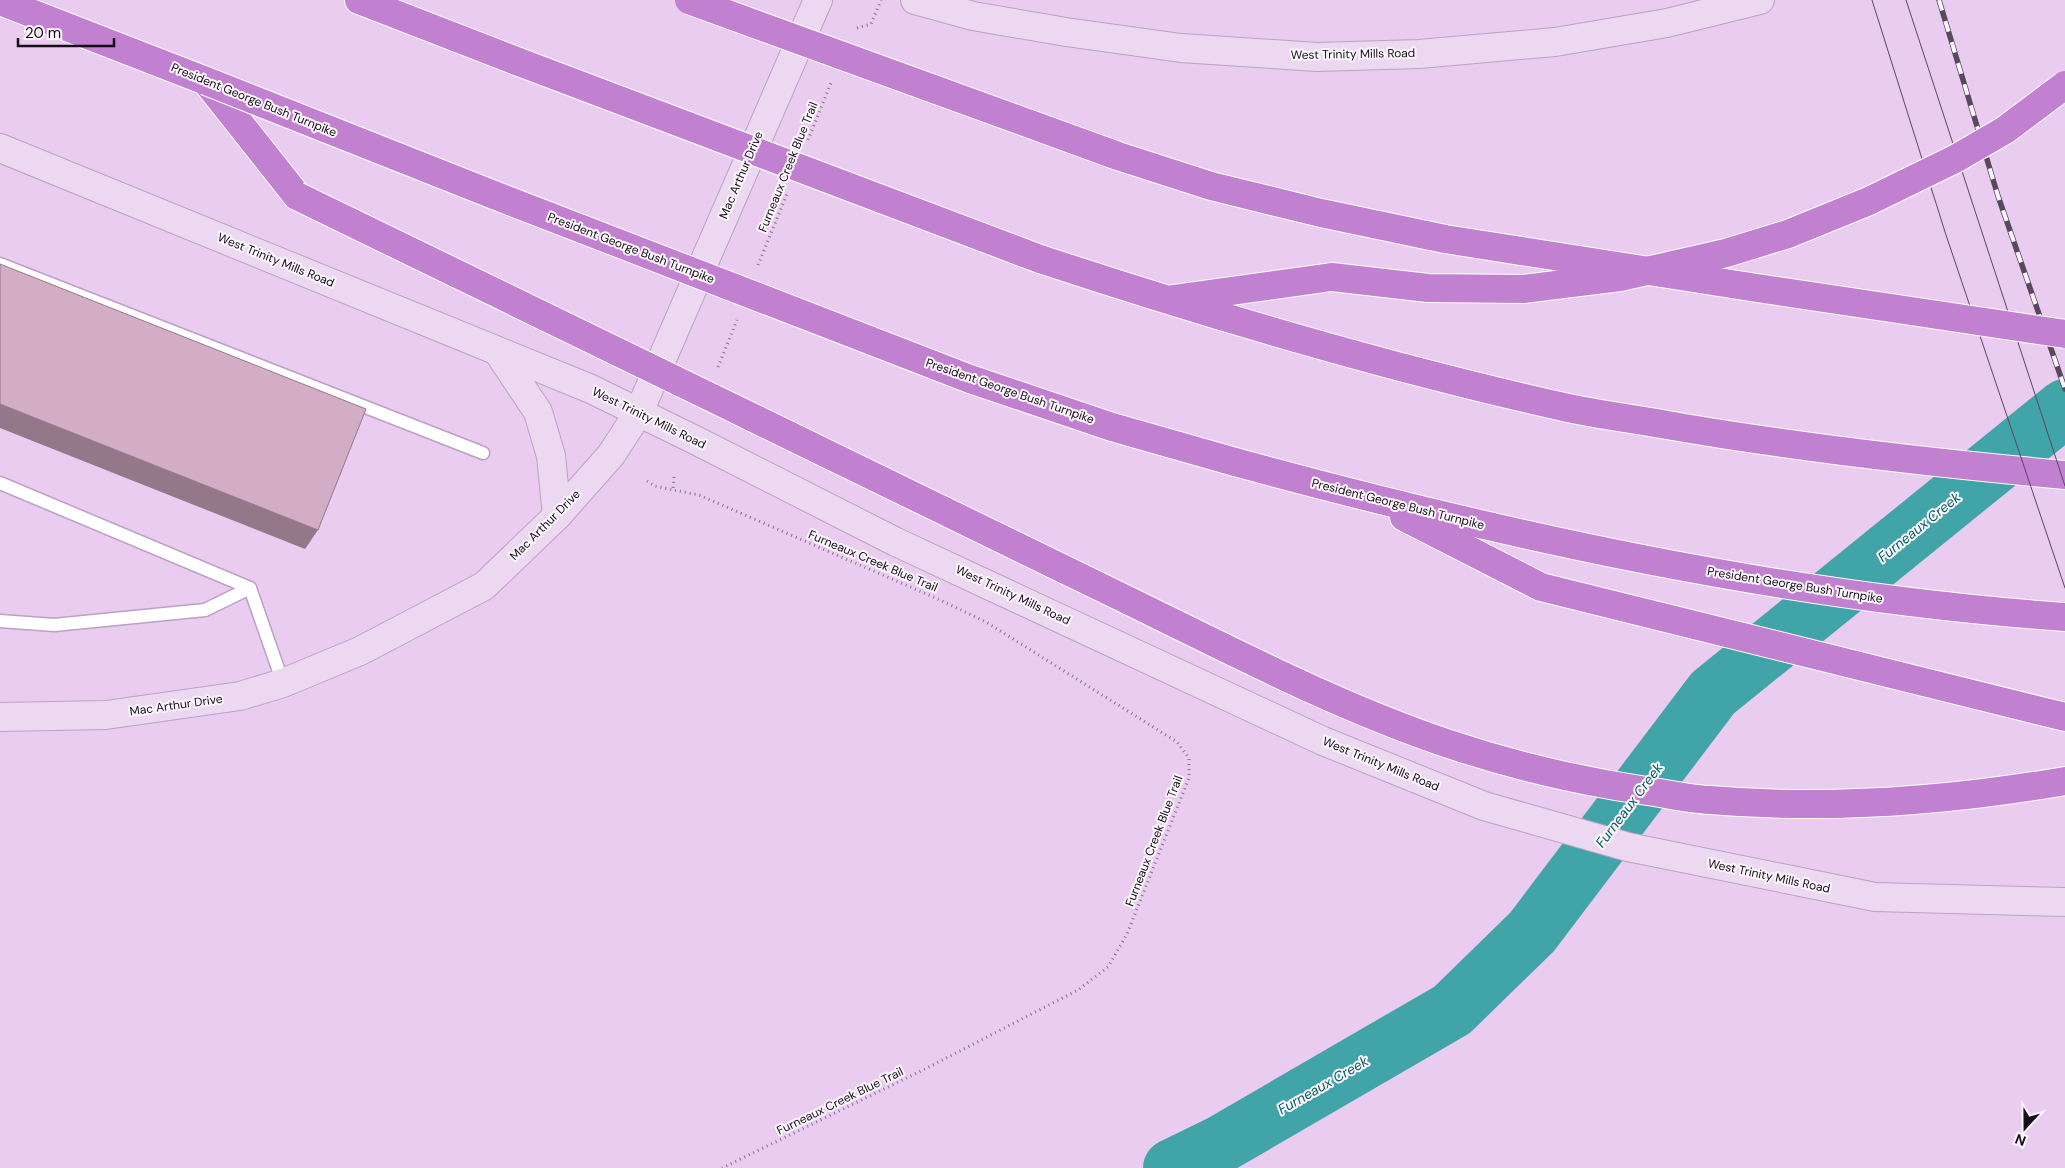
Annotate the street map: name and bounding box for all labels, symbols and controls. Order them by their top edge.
scale bar [18,15,114,47]
text: 20 m [25,23,61,43]
street label: West Trinity Mills Road [1291,45,1415,63]
street label: President George Bush Turnpike [169,59,339,141]
street label: Furneaux Creek Blue Trail [755,100,821,234]
street label: Mac Arthur Drive [715,129,767,221]
street label: President George Bush Turnpike [545,209,717,287]
street label: West Trinity Mills Road [215,229,337,291]
street label: President George Bush Turnpike [924,355,1097,427]
street label: West Trinity Mills Road [589,383,709,453]
street label: President George Bush Turnpike [1310,475,1486,533]
street label: Mac Arthur Drive [506,486,584,564]
water label: Furneaux Creek [1874,488,1965,566]
street label: Furneaux Creek Blue Trail [806,526,940,596]
street label: West Trinity Mills Road [953,561,1073,629]
street label: President George Bush Turnpike [1706,563,1884,607]
street label: Mac Arthur Drive [129,691,224,719]
street label: West Trinity Mills Road [1320,733,1442,795]
water label: Furneaux Creek [1591,758,1667,851]
street label: Furneaux Creek Blue Trail [1122,773,1186,909]
street label: West Trinity Mills Road [1706,855,1832,897]
water label: Furneaux Creek [1275,1051,1372,1118]
street label: Furneaux Creek Blue Trail [774,1063,906,1139]
north arrow [2000,1103,2050,1153]
text: N [2012,1130,2028,1150]

